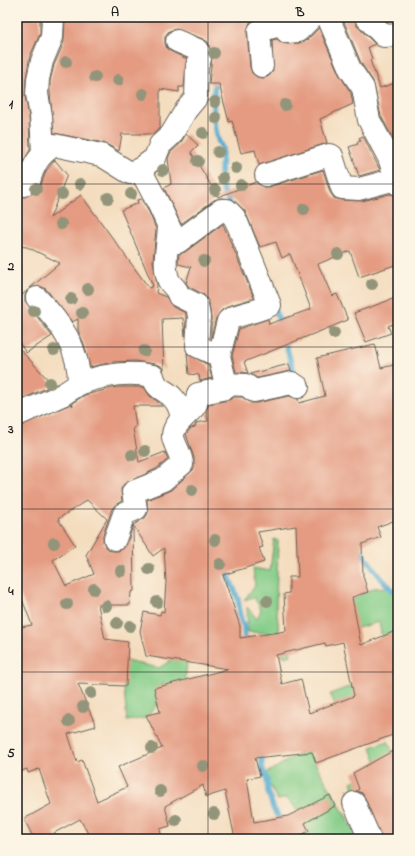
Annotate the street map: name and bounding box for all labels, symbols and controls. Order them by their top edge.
text: A [111,3,119,22]
text: B [295,3,305,22]
text: 1 [9,95,14,114]
text: 2 [7,257,15,276]
text: 3 [7,420,14,439]
text: 4 [7,582,14,601]
text: 5 [7,744,15,763]

